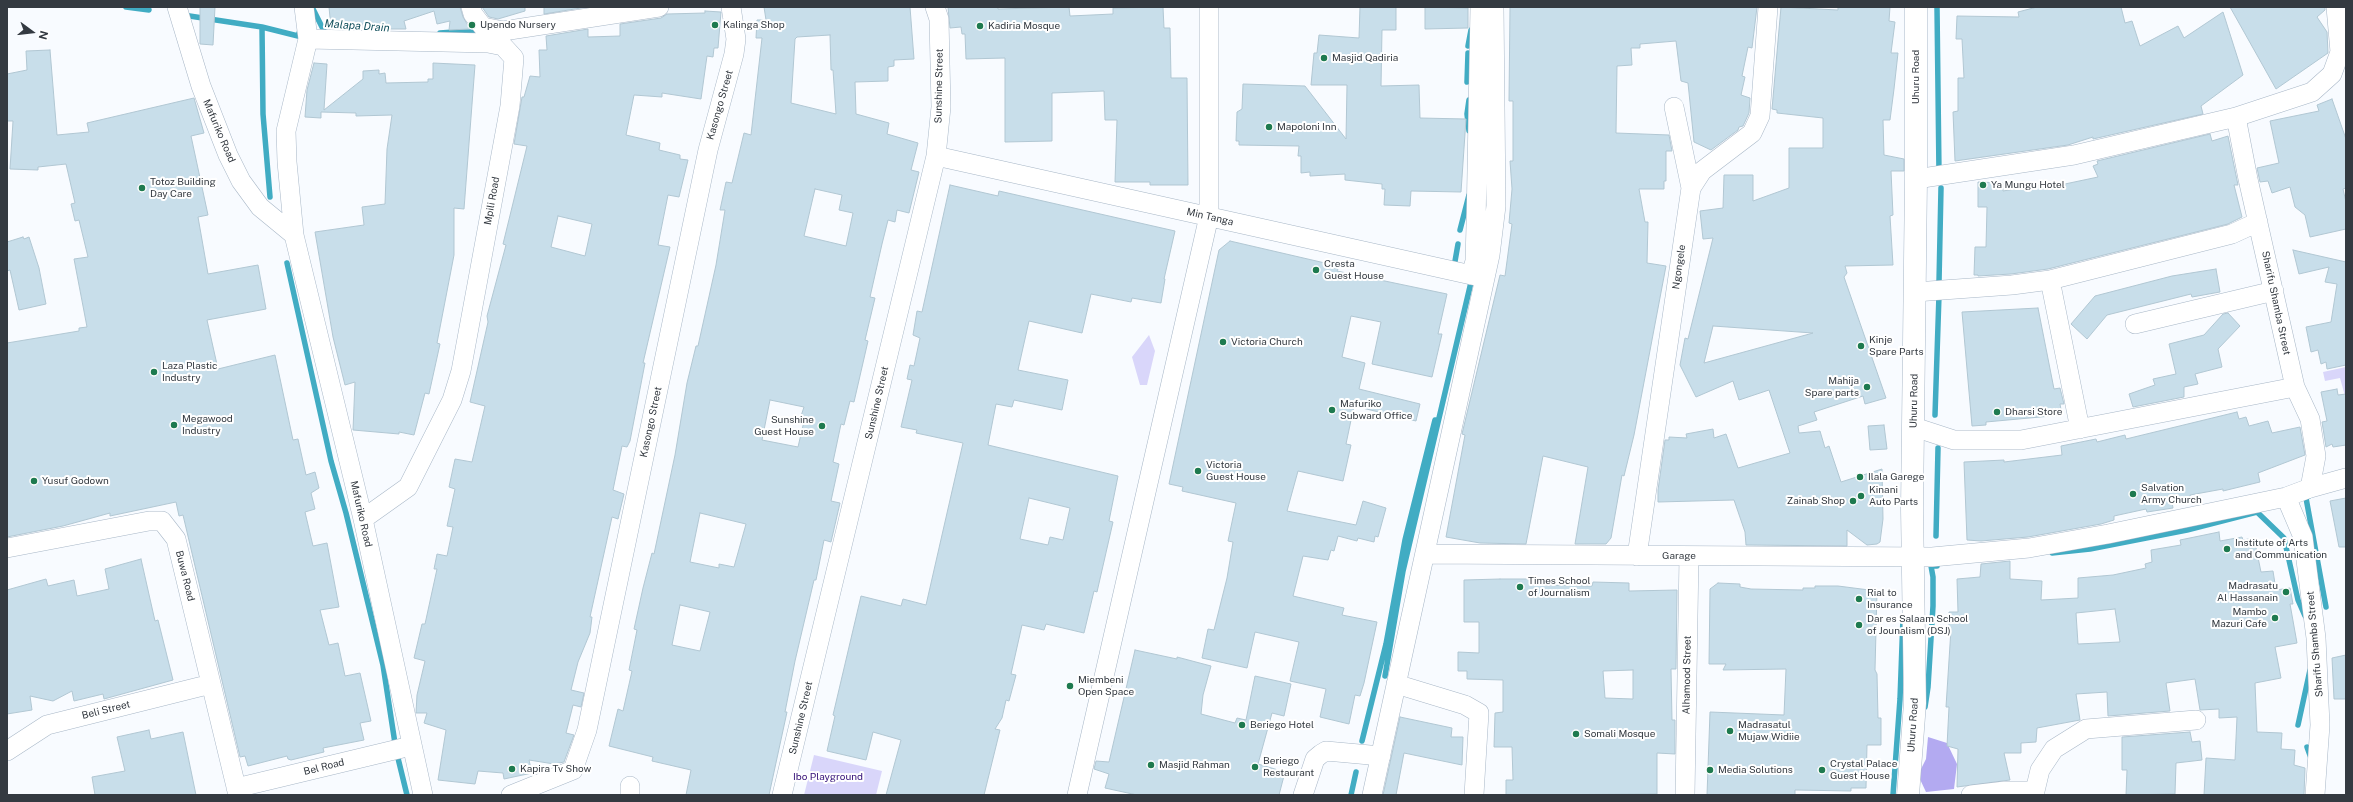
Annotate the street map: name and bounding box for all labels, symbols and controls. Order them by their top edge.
north arrow [12,12,52,52]
water label: Malapa Drain [324,17,390,35]
place label: Upendo Nursery [480,19,556,31]
place label: Kalinga Shop [723,19,785,31]
marker: Upendo Nursery [467,20,477,30]
marker: Kalinga Shop [710,20,720,30]
place label: Kadiria Mosque [988,20,1060,32]
marker: Kadiria Mosque [975,21,985,31]
text: N [37,29,51,41]
street label: Sunshine Street [932,49,946,123]
street label: Uhuru Road [1910,50,1922,104]
place label: Masjid Qadiria [1332,52,1398,64]
marker: Masjid Qadiria [1319,53,1329,63]
street label: Kasongo Street [704,69,736,141]
street label: Mafuriko Road [200,98,238,164]
place label: Mapoloni Inn [1277,121,1336,133]
marker: Mapoloni Inn [1264,122,1274,132]
place label: Totoz Building Day Care [150,176,216,200]
street label: Mpili Road [482,176,502,226]
place label: Ya Mungu Hotel [1991,179,2065,191]
marker: Ya Mungu Hotel [1978,180,1988,190]
marker: Totoz Building Day Care [137,183,147,193]
street label: Min Tanga [1185,206,1235,228]
street label: Ngongele [1670,244,1688,290]
street label: Sharifu Shamba Street [2259,250,2293,356]
place label: Cresta Guest House [1324,258,1384,282]
marker: Cresta Guest House [1311,265,1321,275]
place label: Kinje Spare Parts [1869,334,1924,358]
place label: Victoria Church [1231,336,1303,348]
marker: Victoria Church [1218,337,1228,347]
marker: Kinje Spare Parts [1856,341,1866,351]
place label: Laza Plastic Industry [162,360,218,384]
street label: Sunshine Street [863,365,891,441]
marker: Laza Plastic Industry [149,367,159,377]
street label: Uhuru Road [1908,374,1920,428]
place label: Mahija Spare parts [1805,375,1859,398]
marker: Mahija Spare parts [1862,382,1872,392]
street label: Kasongo Street [638,386,664,458]
place label: Mafuriko Subward Office [1340,398,1412,422]
marker: Mafuriko Subward Office [1327,405,1337,415]
place label: Dharsi Store [2005,406,2062,418]
marker: Dharsi Store [1992,407,2002,417]
place label: Megawood Industry [182,413,233,436]
place label: Sunshine Guest House [754,414,814,438]
marker: Megawood Industry [169,420,179,430]
marker: Sunshine Guest House [817,421,827,431]
place label: Victoria Guest House [1206,459,1266,482]
marker: Victoria Guest House [1193,466,1203,476]
place label: Ilala Garege [1868,471,1924,483]
marker: Ilala Garege [1855,472,1865,482]
place label: Yusuf Godown [42,475,109,487]
marker: Yusuf Godown [29,476,39,486]
street label: Mafuriko Road [348,480,374,548]
place label: Salvation Army Church [2141,482,2202,506]
place label: Kinani Auto Parts [1869,484,1918,508]
marker: Salvation Army Church [2128,489,2138,499]
marker: Kinani Auto Parts [1856,491,1866,501]
place label: Zainab Shop [1787,495,1845,507]
marker: Zainab Shop [1848,496,1858,506]
place label: Institute of Arts and Communication [2235,537,2327,560]
marker: Institute of Arts and Communication [2222,544,2232,554]
street label: Buwa Road [173,549,197,603]
street label: Garage [1662,550,1696,562]
place label: Times School of Journalism [1528,575,1590,598]
place label: Madrasatu Al Hassanain [2217,580,2278,604]
marker: Times School of Journalism [1515,582,1525,592]
place label: Rial to Insurance [1867,587,1913,610]
marker: Madrasatu Al Hassanain [2281,587,2291,597]
street label: Sharifu Shamba Street [2304,591,2326,697]
marker: Rial to Insurance [1854,594,1864,604]
place label: Mambo Mazuri Cafe [2211,606,2267,630]
place label: Dar es Salaam School of Jounalism (DSJ) [1867,613,1968,636]
marker: Mambo Mazuri Cafe [2270,613,2280,623]
marker: Dar es Salaam School of Jounalism (DSJ) [1854,620,1864,630]
street label: Alhamood Street [1680,635,1694,715]
place label: Miembeni Open Space [1078,674,1134,698]
street label: Sunshine Street [787,680,815,756]
marker: Miembeni Open Space [1065,681,1075,691]
street label: Uhuru Road [1905,697,1921,753]
street label: Beli Street [81,698,131,722]
place label: Beriego Hotel [1250,719,1314,731]
place label: Madrasatul Mujaw Widiie [1738,719,1800,742]
marker: Beriego Hotel [1237,720,1247,730]
marker: Madrasatul Mujaw Widiie [1725,726,1735,736]
place label: Somali Mosque [1584,728,1655,740]
marker: Somali Mosque [1571,729,1581,739]
place label: Beriego Restaurant [1263,755,1314,778]
street label: Bel Road [302,756,346,778]
place label: Crystal Palace Guest House [1830,758,1897,782]
place label: Masjid Rahman [1159,759,1230,771]
marker: Masjid Rahman [1146,760,1156,770]
marker: Beriego Restaurant [1250,762,1260,772]
place label: Kapira Tv Show [520,763,591,775]
marker: Kapira Tv Show [507,764,517,774]
place label: Media Solutions [1718,764,1793,776]
marker: Media Solutions [1705,765,1715,775]
marker: Crystal Palace Guest House [1817,765,1827,775]
park label: Ibo Playground [793,771,863,783]

